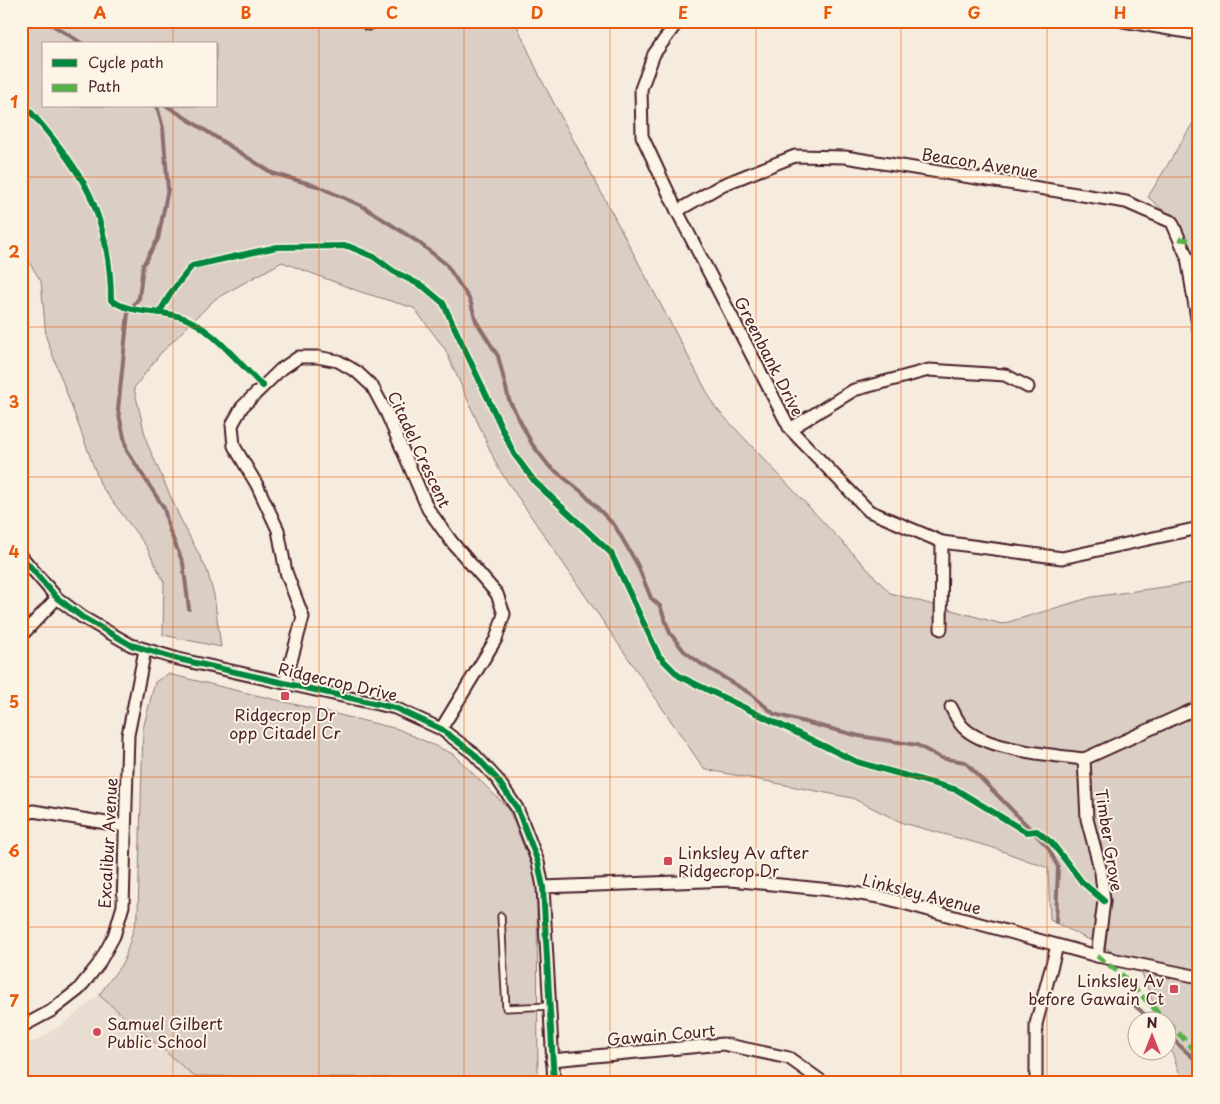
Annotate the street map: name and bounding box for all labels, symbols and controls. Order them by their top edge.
text: A [94,0,107,24]
text: B [241,0,252,24]
text: C [386,0,398,24]
text: D [531,0,543,24]
text: E [678,0,688,24]
text: F [823,0,833,24]
text: G [967,0,981,24]
text: H [1114,0,1126,24]
legend [42,42,218,108]
text: Cycle path [88,50,164,73]
text: Path [88,74,120,97]
text: 1 [10,89,18,113]
street label: Beacon Avenue [920,141,1040,183]
text: 2 [8,239,20,263]
street label: Greenbank Drive [729,292,811,420]
street label: Citadel Crescent [382,387,458,512]
text: 3 [9,389,19,413]
text: 4 [9,539,20,563]
street label: Ridgecrop Drive [276,656,400,706]
text: 5 [9,689,19,713]
marker: Ridgecrop Dr opp Citadel Cr [279,690,291,702]
place label: Ridgecrop Dr opp Citadel Cr [229,702,341,744]
street label: Excalibur Avenue [92,777,122,909]
street label: Timber Grove [1090,787,1130,893]
text: 6 [8,838,20,862]
place label: Linksley Av after Ridgecrop Dr [678,840,809,882]
marker: Linksley Av after Ridgecrop Dr [662,855,674,867]
street label: Linksley Avenue [860,867,984,919]
place label: Linksley Av before Gawain Ct [1028,968,1165,1010]
marker: Linksley Av before Gawain Ct [1168,983,1180,995]
text: 7 [9,988,19,1012]
place label: Samuel Gilbert Public School [107,1011,223,1053]
north arrow [1128,1012,1178,1062]
text: N [1146,1012,1158,1033]
street label: Gawain Court [606,1017,717,1051]
marker: Samuel Gilbert Public School [91,1026,103,1038]

